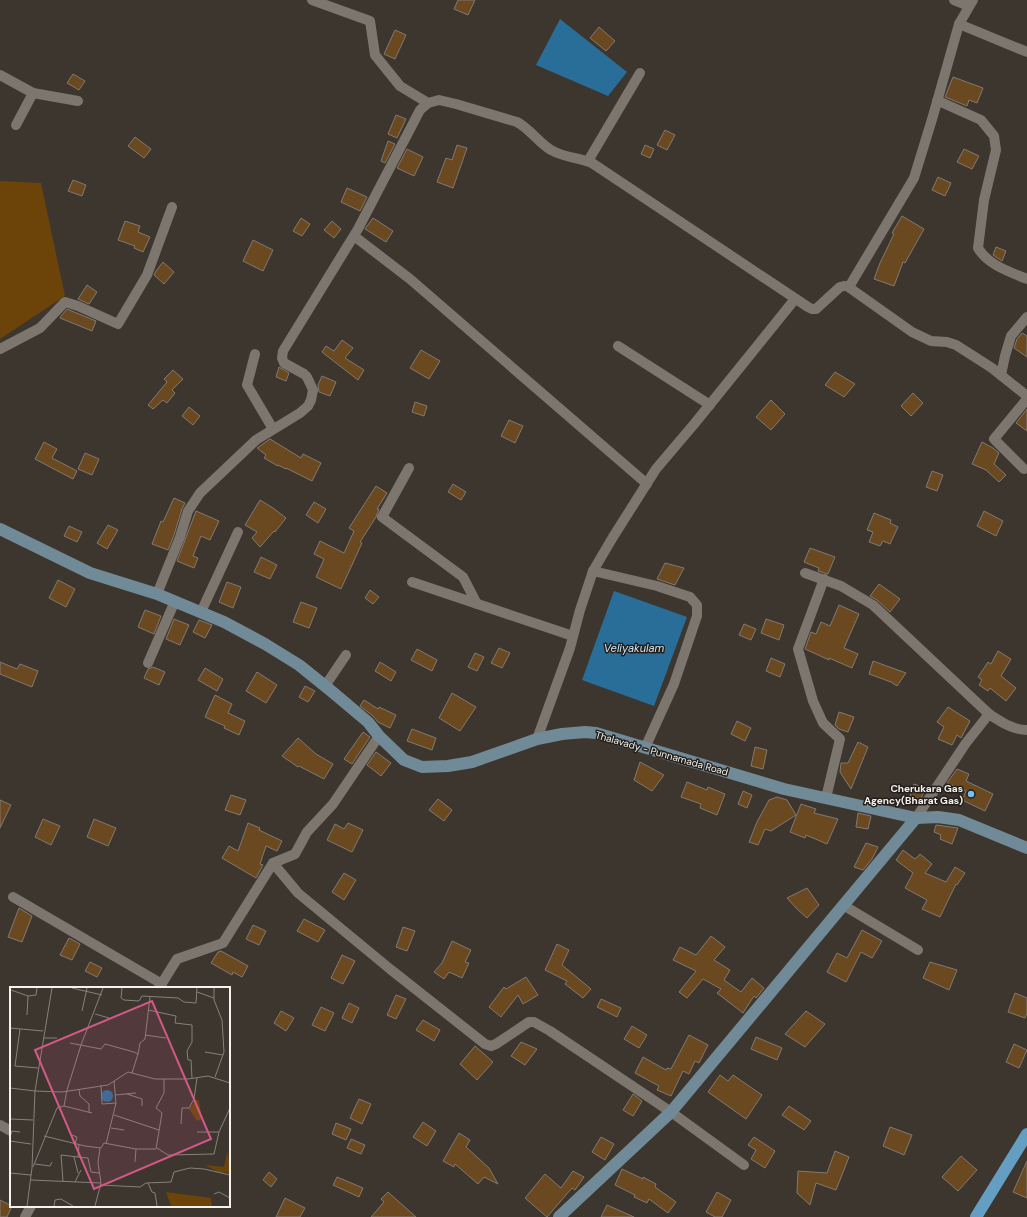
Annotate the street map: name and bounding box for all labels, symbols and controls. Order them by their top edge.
water label: Veliyakulam [604,641,665,655]
street label: Thalavady - Punnamada Road [594,728,730,779]
place label: Cherukara Gas Agency(Bharat Gas) [864,782,963,807]
marker: Cherukara Gas Agency(Bharat Gas) [966,789,976,799]
inset map [10,987,230,1207]

